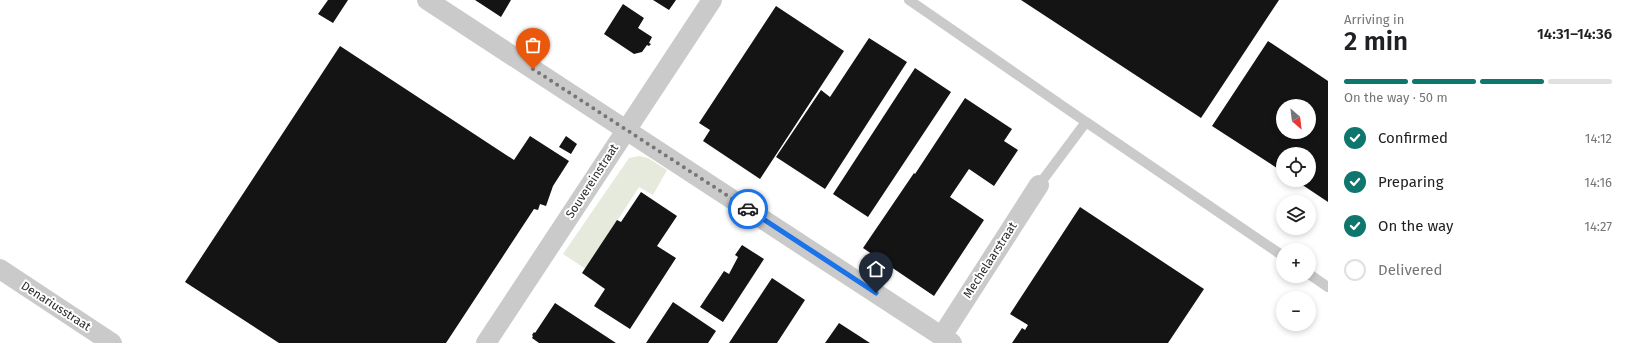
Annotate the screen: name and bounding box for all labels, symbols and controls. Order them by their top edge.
text: Arriving in [1344,12,1404,27]
text: 14:31–14:36 [1537,25,1612,43]
text: 2 min [1344,26,1408,57]
pin [516,28,550,69]
icon: bag [522,34,544,56]
text: On the way · 50 m [1344,90,1448,105]
north arrow [1276,99,1316,139]
map controls [1276,99,1316,331]
icon: check [1344,127,1366,149]
text: Confirmed [1378,129,1448,147]
text: 14:12 [1585,131,1612,146]
street label: Souvereinstraat [563,141,622,221]
button: locate [1276,147,1316,187]
icon: check [1344,171,1366,193]
text: Preparing [1378,173,1443,191]
text: 14:16 [1584,175,1612,190]
courier [728,189,768,229]
button: layers [1276,195,1316,235]
icon: car [737,198,759,220]
icon: check [1344,215,1366,237]
text: On the way [1378,217,1453,235]
street label: Mechelaarstraat [960,219,1020,301]
text: 14:27 [1584,219,1612,234]
button: + [1276,243,1316,283]
pin [859,252,893,293]
icon: home [865,258,887,280]
text: Delivered [1378,261,1442,279]
street label: Denariusstraat [19,278,94,334]
button: − [1276,291,1316,331]

